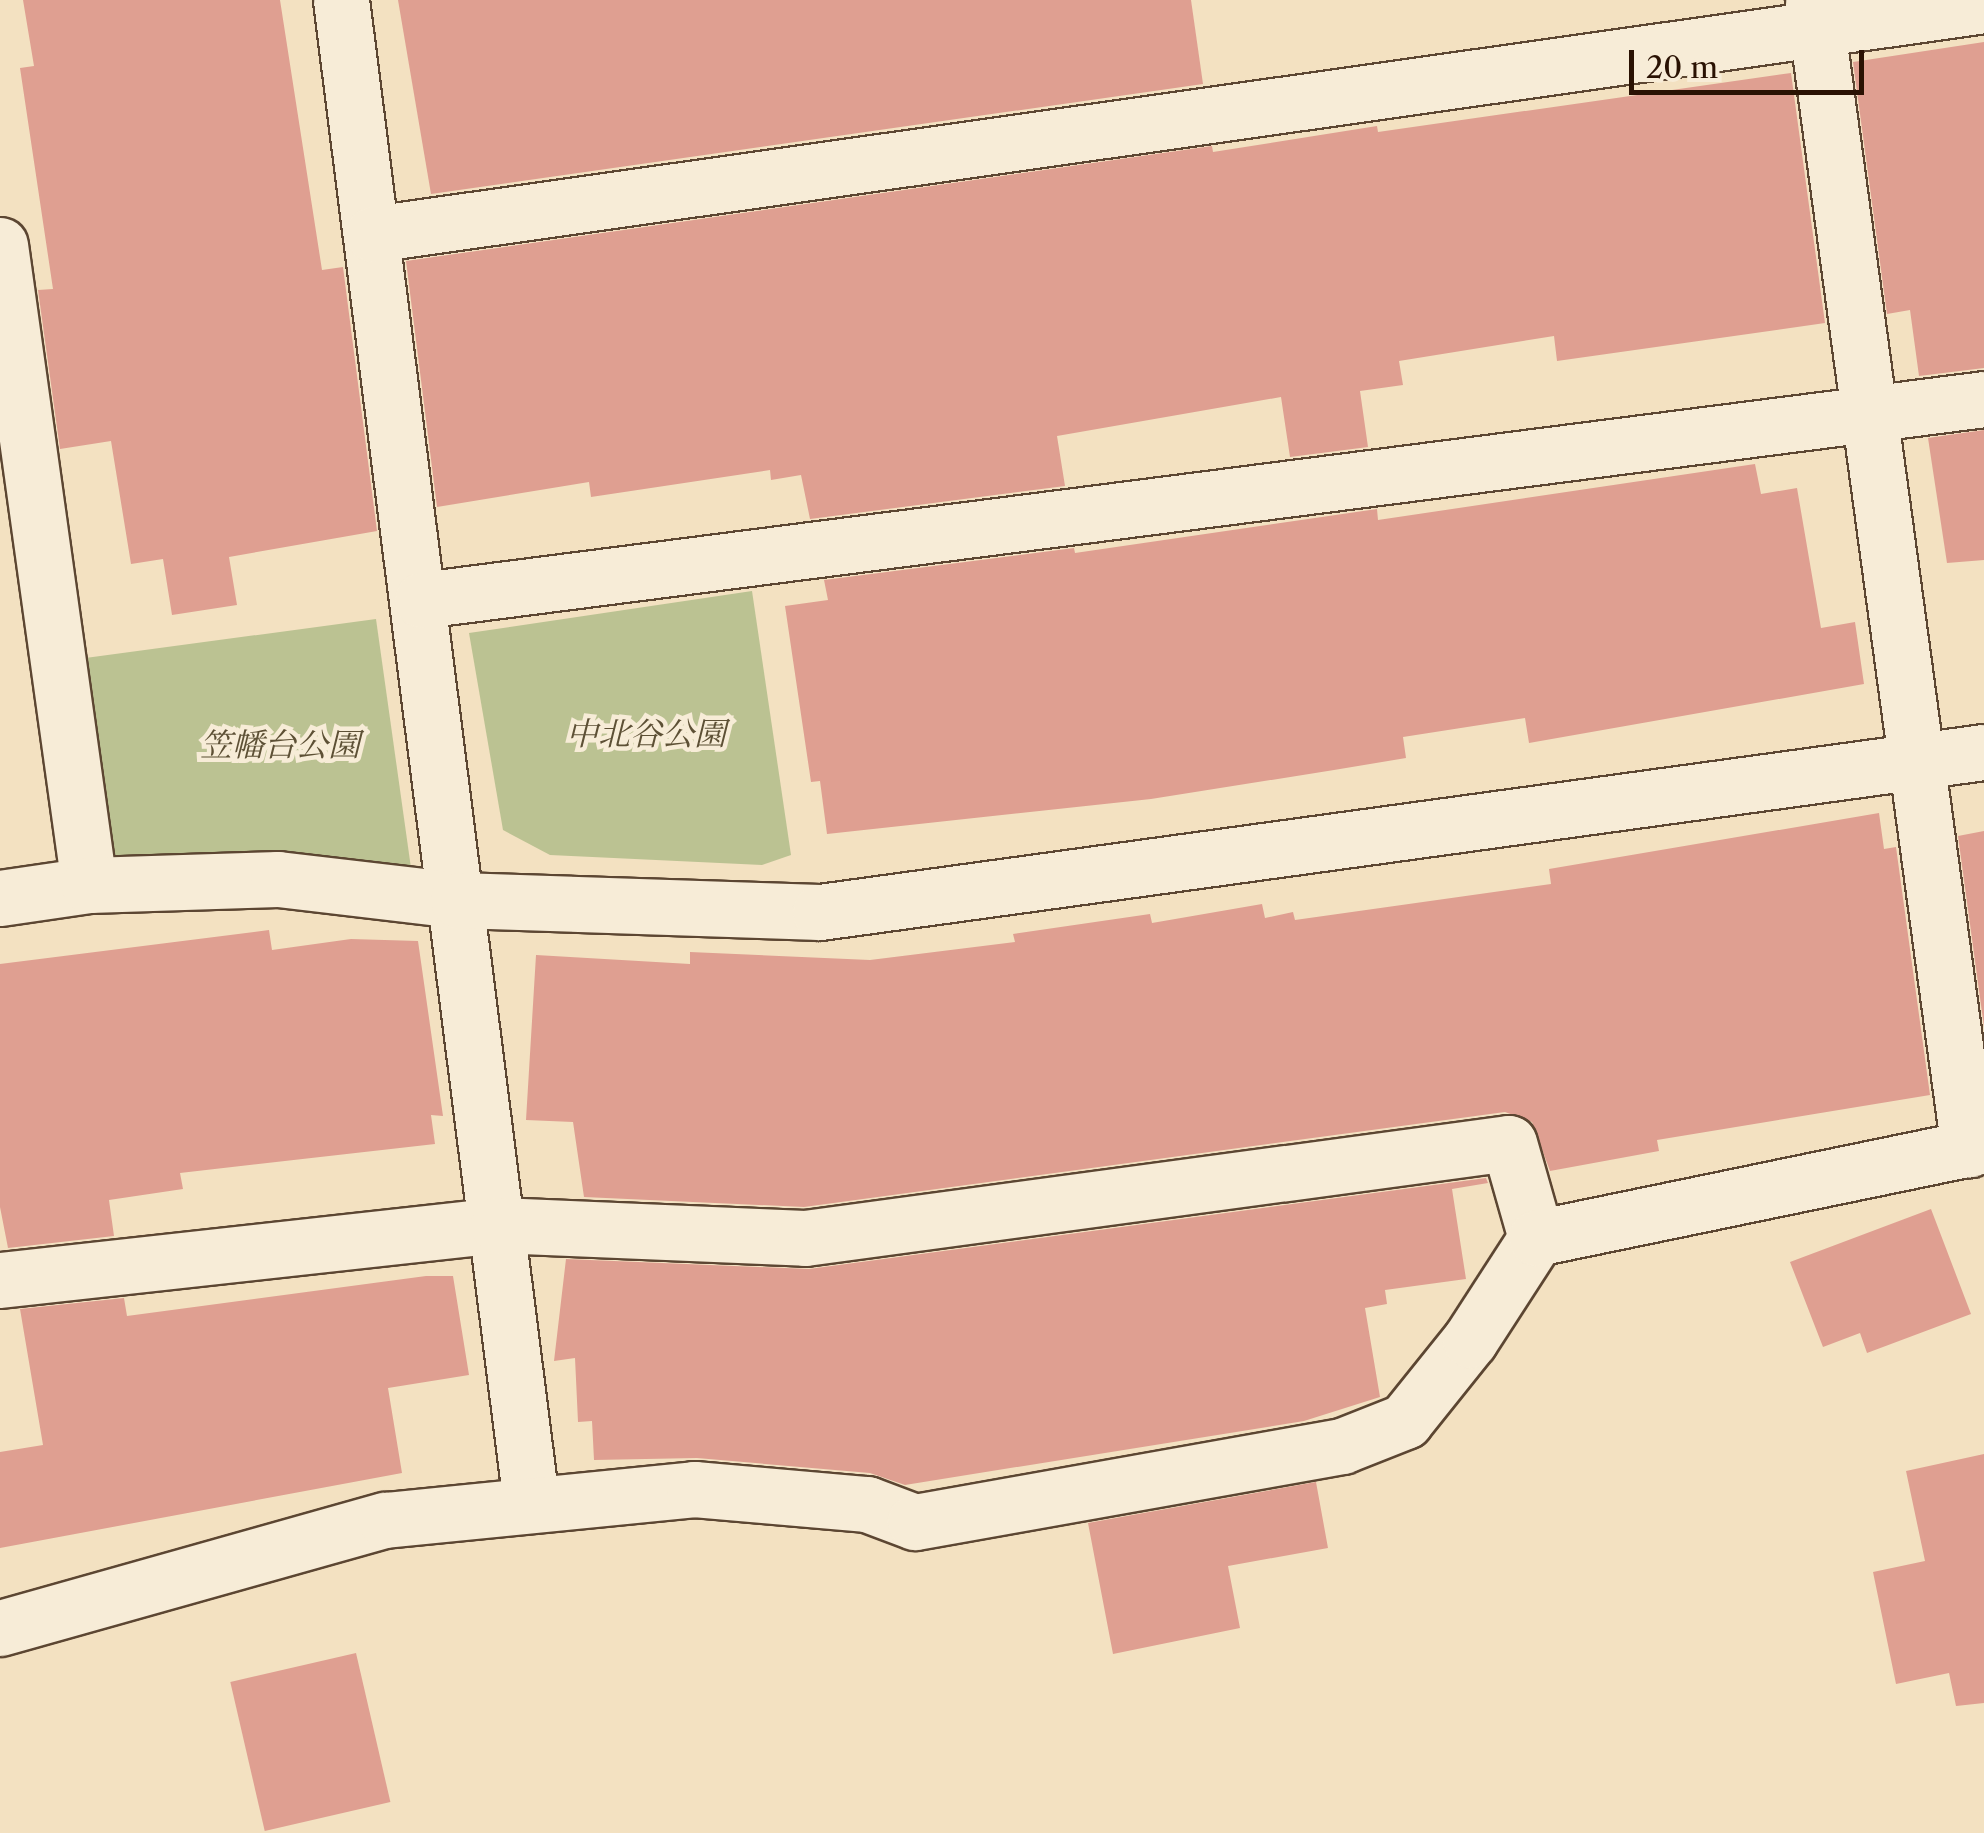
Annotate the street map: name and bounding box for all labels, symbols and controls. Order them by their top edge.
scale bar [1634,30,1869,92]
text: 20 m [1646,49,1718,86]
park label: 中北谷公園 [566,715,726,753]
park label: 笠幡台公園 [200,726,360,764]

